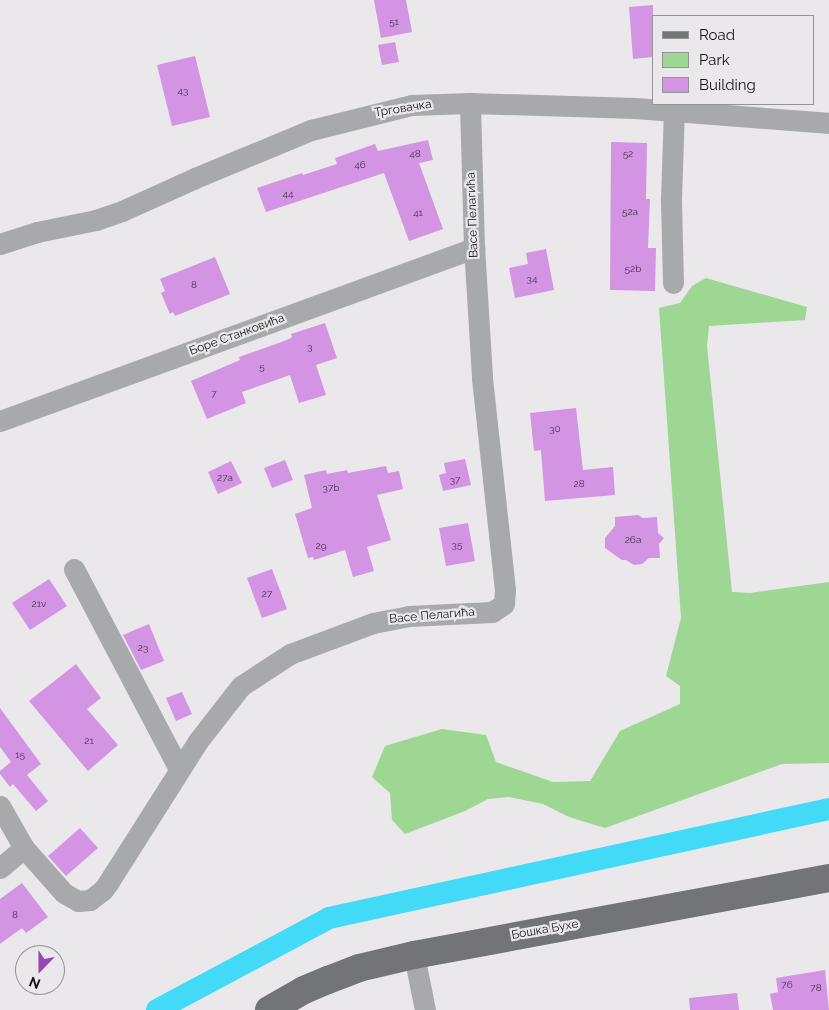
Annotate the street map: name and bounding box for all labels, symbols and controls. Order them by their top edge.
legend [652,15,814,105]
house number: 51 [389,16,399,28]
text: Road [699,26,735,44]
text: Park [699,51,730,69]
text: Building [699,76,756,94]
house number: 43 [178,85,188,97]
street label: Трговачка [373,97,433,121]
house number: 48 [409,148,421,160]
house number: 52 [623,148,633,160]
house number: 46 [354,159,366,171]
street label: Васе Пелагића [464,172,482,258]
house number: 44 [283,188,293,200]
house number: 52a [622,206,638,218]
house number: 41 [413,207,423,219]
house number: 52b [625,263,641,275]
house number: 34 [527,273,537,285]
house number: 8 [191,279,197,291]
street label: Боре Станковића [188,311,286,359]
house number: 3 [307,341,313,353]
house number: 5 [259,361,265,373]
house number: 7 [211,388,217,400]
house number: 30 [549,423,561,435]
house number: 27a [217,472,233,484]
house number: 37 [450,474,460,486]
house number: 28 [573,478,585,490]
house number: 37b [323,482,339,494]
house number: 26a [625,534,641,546]
house number: 35 [452,539,462,551]
house number: 29 [315,540,327,552]
house number: 27 [262,588,272,600]
house number: 21v [32,598,46,610]
street label: Васе Пелагића [389,605,475,627]
house number: 23 [138,642,148,654]
house number: 21 [84,735,94,747]
house number: 15 [15,749,25,761]
house number: 8 [12,909,18,921]
street label: Бошка Бухе [510,917,580,943]
north arrow [15,945,65,995]
text: N [27,974,43,992]
house number: 76 [781,979,793,991]
house number: 78 [810,982,822,994]

